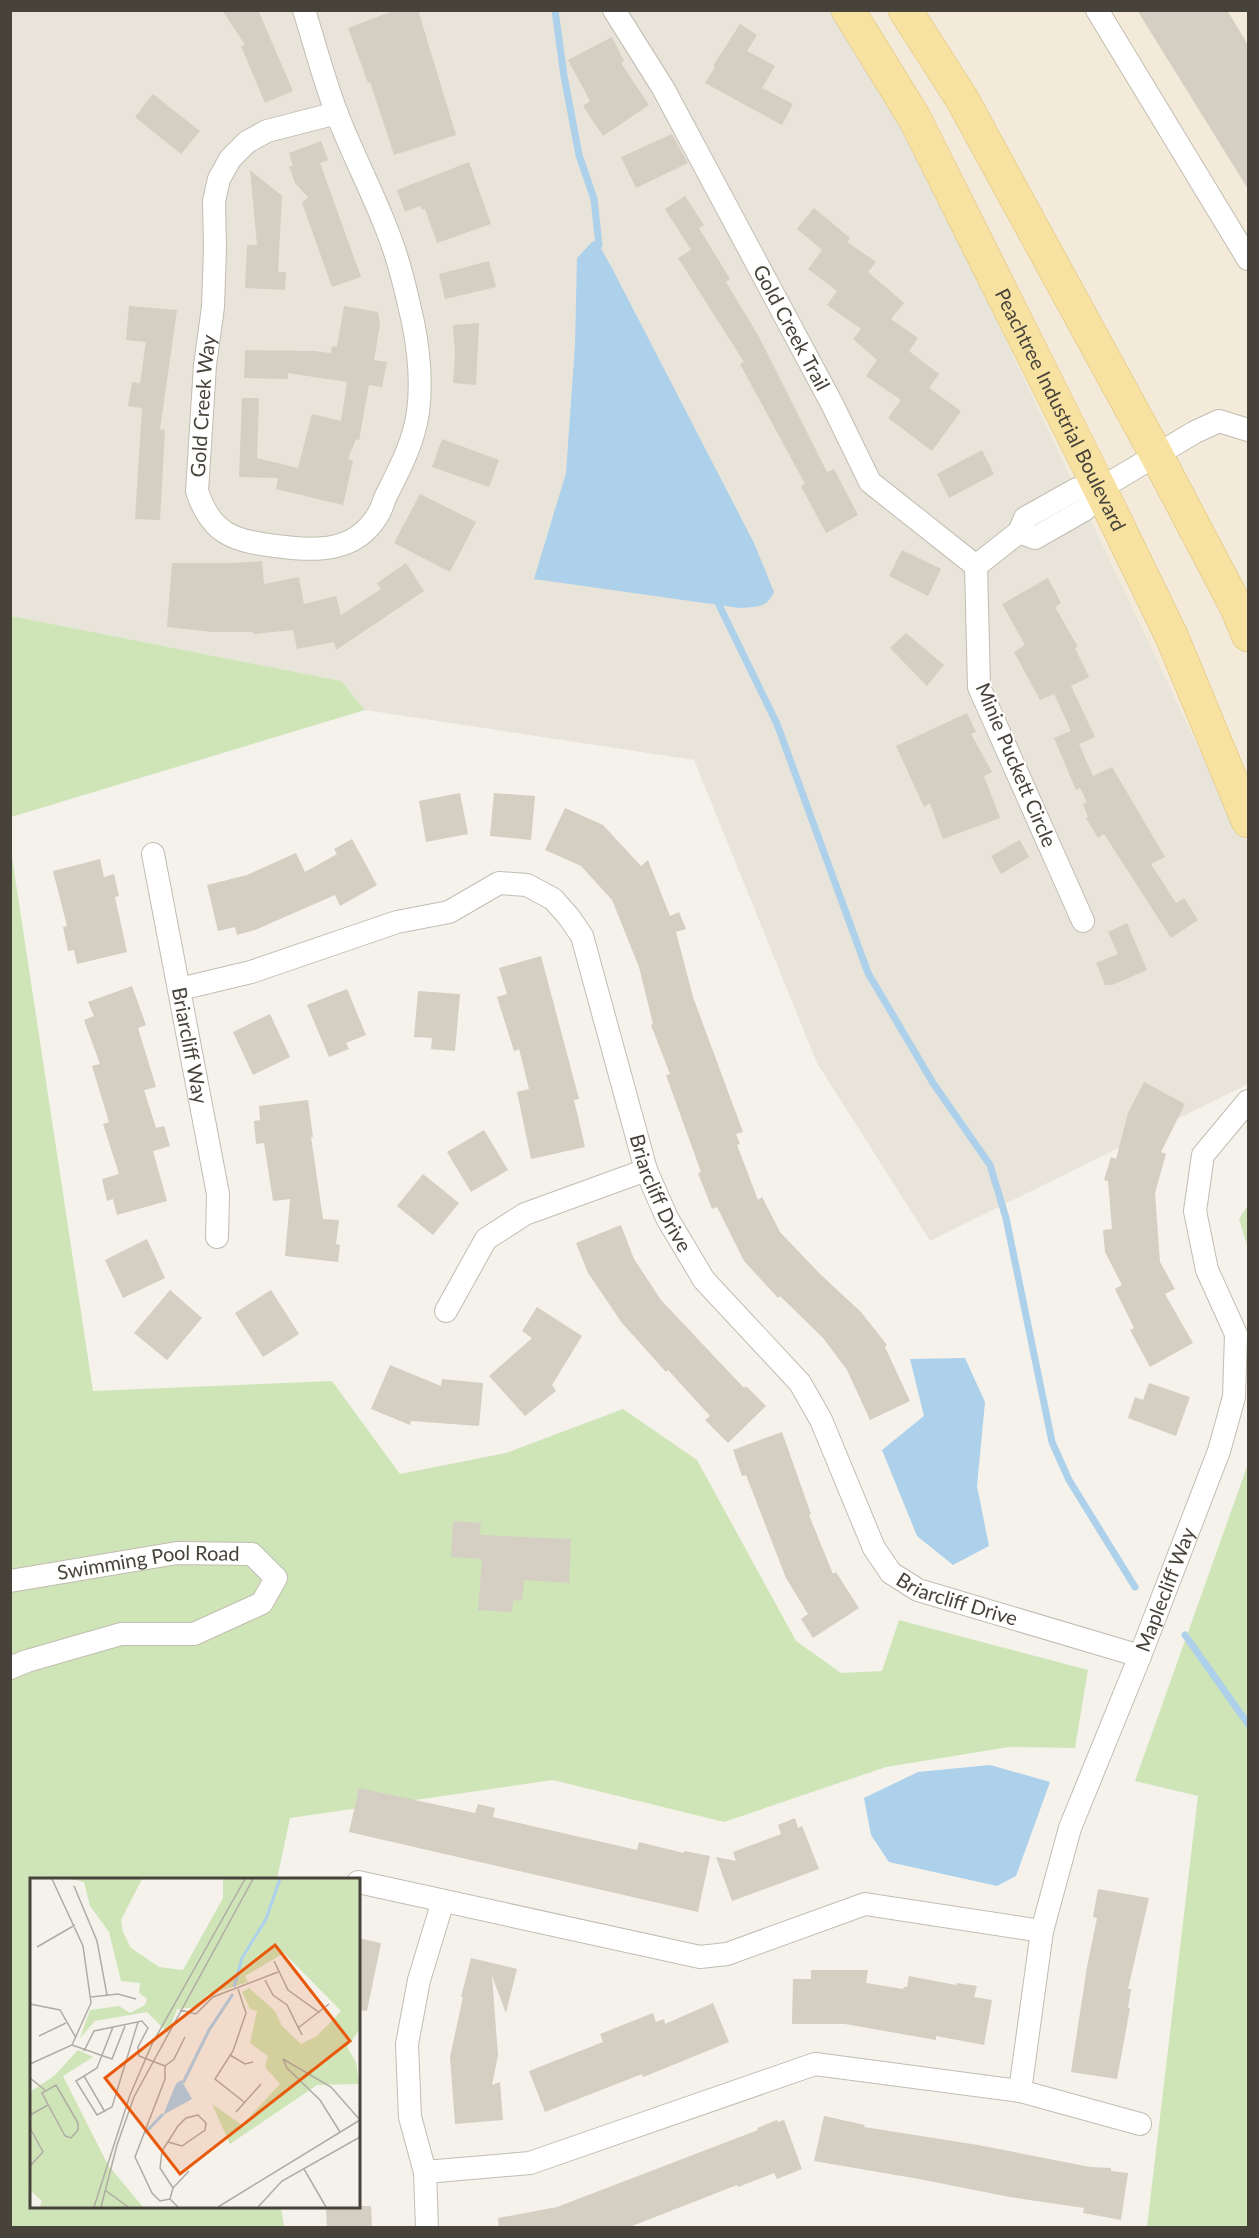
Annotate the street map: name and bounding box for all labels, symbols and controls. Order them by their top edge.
street label: Gold Creek Trail [749,260,836,394]
street label: Peachtree Industrial Boulevard [991,284,1132,535]
street label: Gold Creek Way [185,332,220,478]
street label: Minie Puckett Circle [971,679,1062,850]
street label: Briarcliff Way [168,985,214,1106]
street label: Briarcliff Drive [626,1131,697,1256]
street label: Maplecliff Way [1130,1523,1200,1655]
street label: Swimming Pool Road [55,1540,240,1584]
street label: Briarcliff Drive [892,1567,1021,1630]
inset map [30,1878,360,2208]

